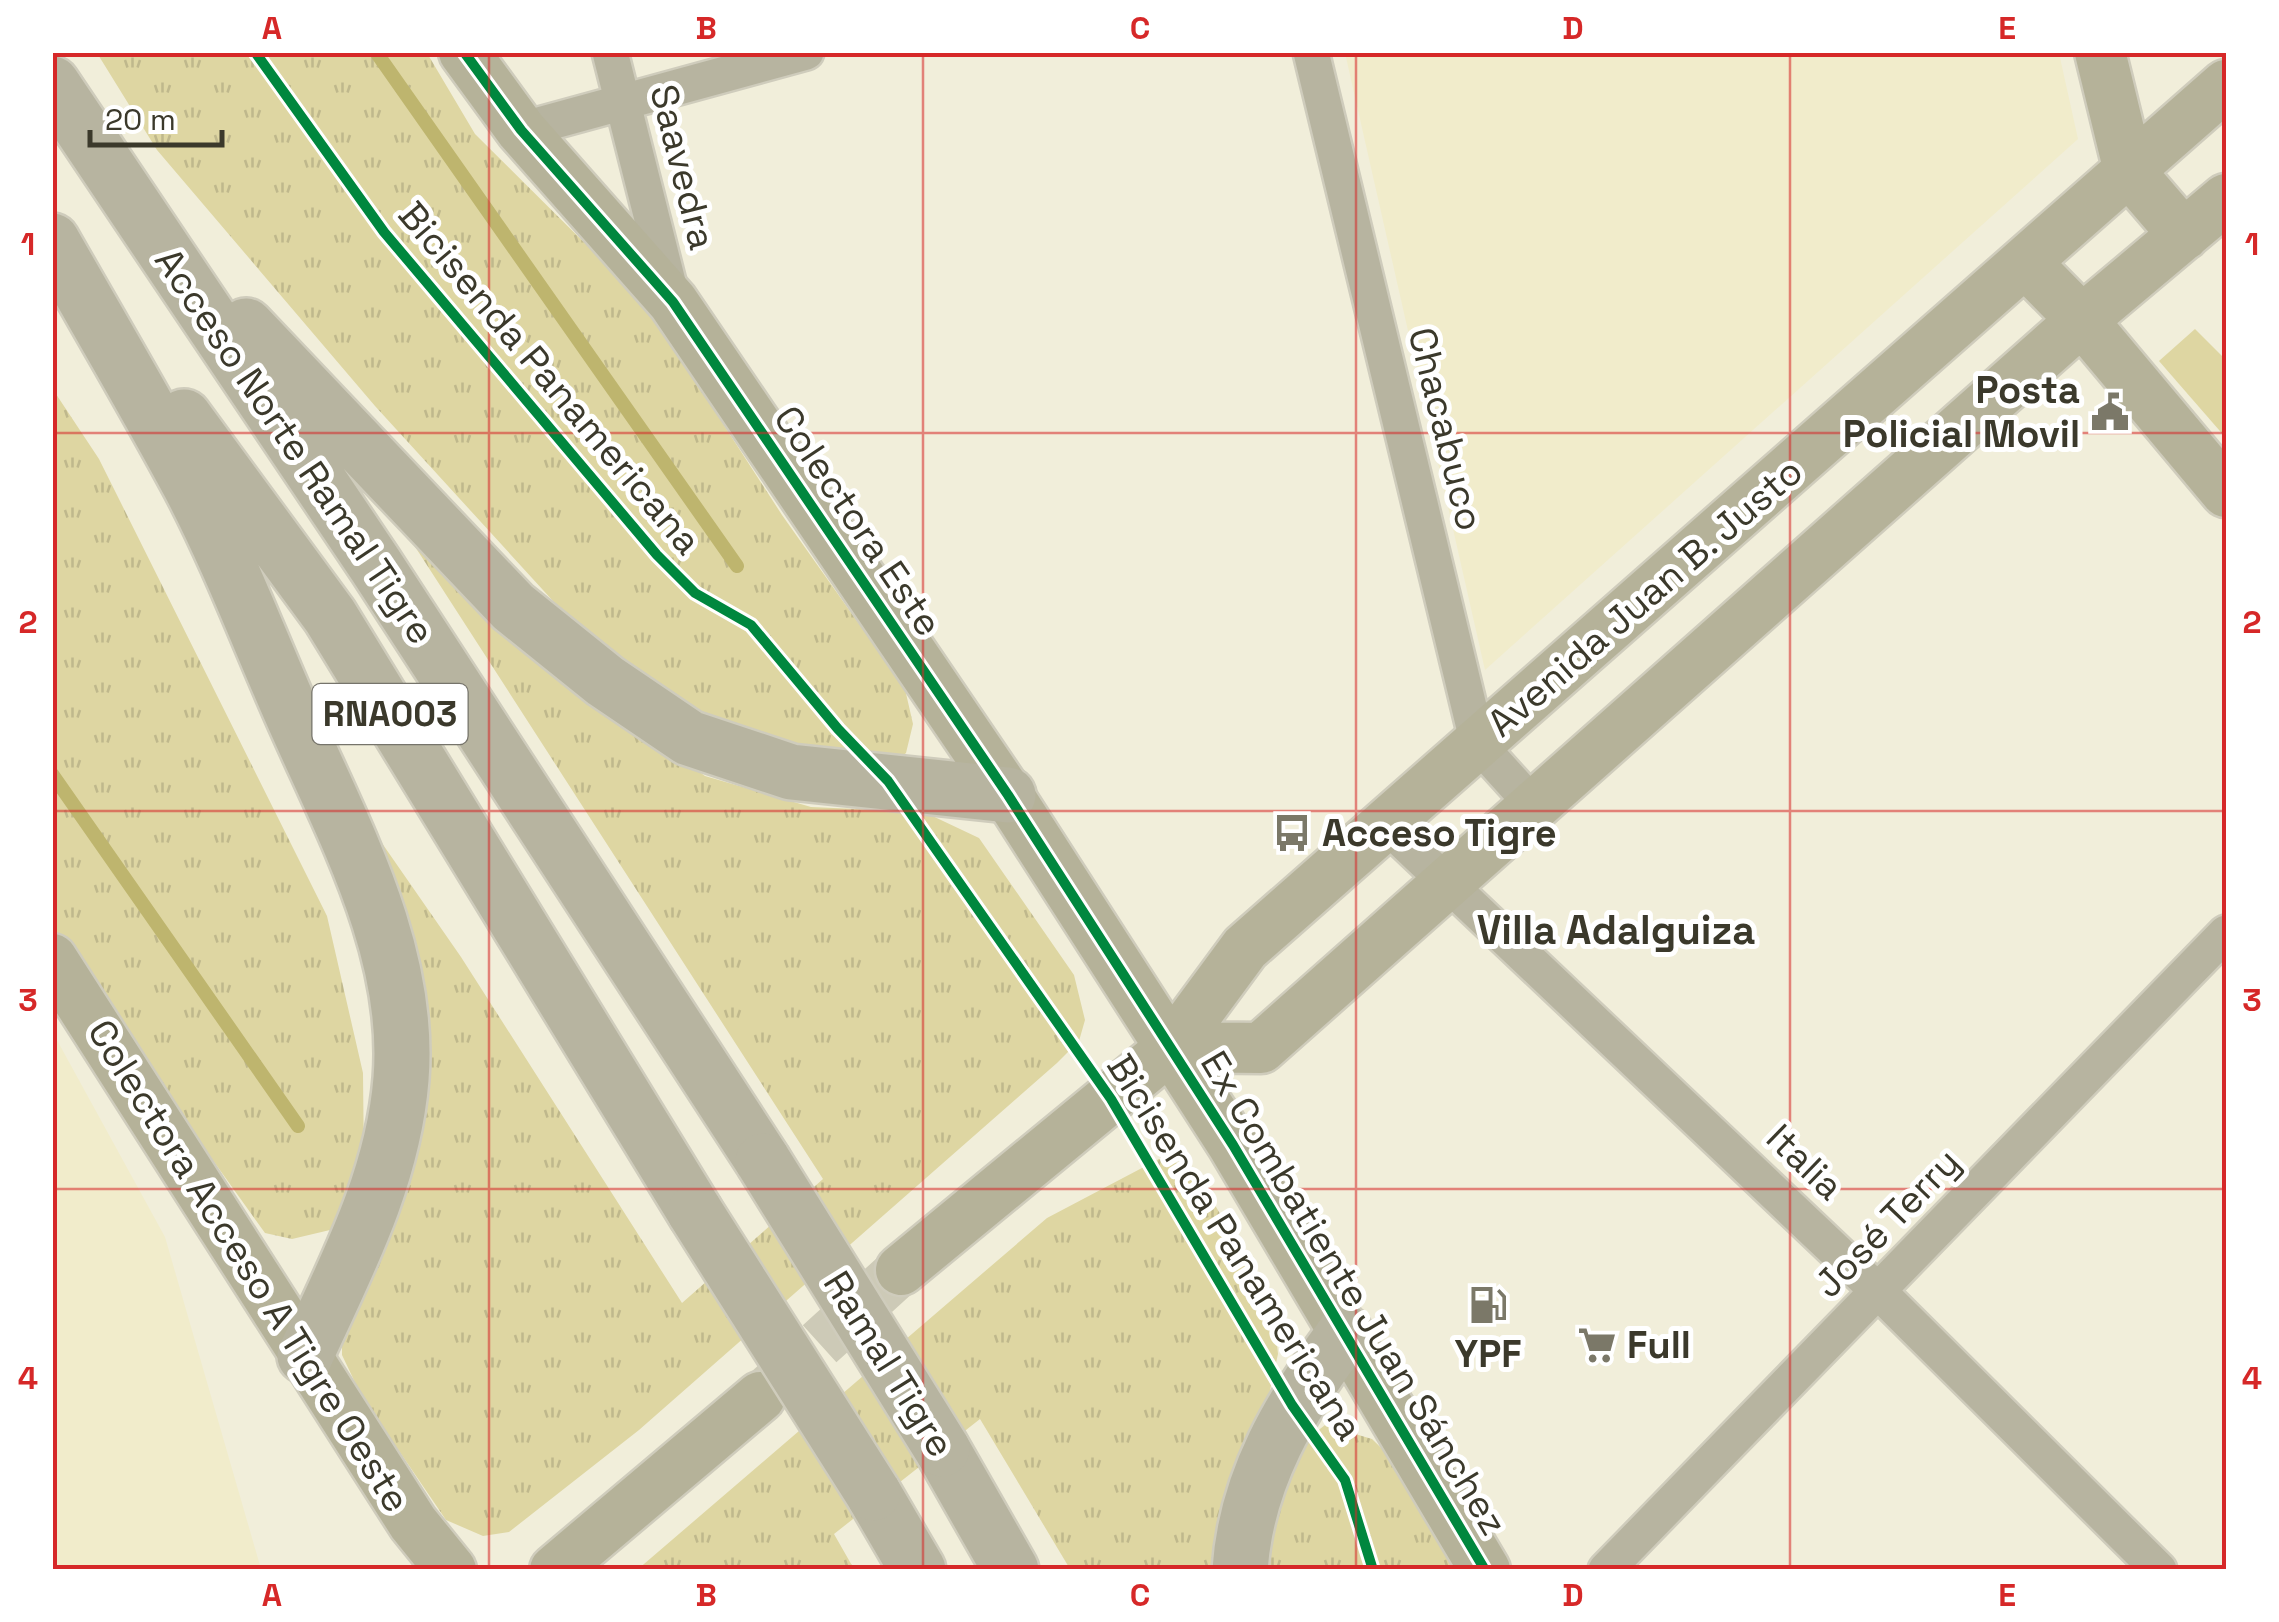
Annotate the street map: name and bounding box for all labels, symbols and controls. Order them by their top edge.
text: A [262,8,282,48]
text: B [695,8,717,48]
text: C [1130,8,1150,48]
text: D [1562,8,1584,48]
text: E [1998,8,2016,48]
street label: Saavedra [639,80,727,254]
scale bar [90,85,222,147]
text: 20 m [105,100,176,139]
street label: Bicisenda Panamericana [388,192,712,564]
text: 1 [21,224,35,264]
text: 1 [2245,224,2259,264]
street label: Acceso Norte Ramal Tigre [144,239,446,653]
street label: Chacabuco [1398,323,1494,535]
place label: Posta Policial Movil [1843,366,2080,458]
public building icon: Posta Policial Movil [2089,391,2131,433]
street label: Colectora Este [763,397,953,645]
street label: Avenida Juan B. Justo [1478,447,1812,747]
text: 2 [18,602,38,642]
text: 2 [2242,602,2262,642]
road number: RNA003 [312,684,468,744]
place label: Acceso Tigre [1322,809,1557,857]
bus stop icon: Acceso Tigre [1271,812,1313,854]
district label: Villa Adalguiza [1477,905,1755,956]
text: 3 [18,980,38,1020]
text: 3 [2242,980,2262,1020]
street label: Colectora Acceso A Tigre Oeste [77,1011,421,1521]
street label: Ex Combatiente Juan Sánchez [1190,1042,1518,1544]
street label: Bicisenda Panamericana [1096,1045,1374,1449]
street label: Italia [1756,1114,1854,1210]
street label: José Terry [1804,1138,1970,1308]
street label: Ramal Tigre [813,1262,965,1466]
fuel station icon: YPF [1467,1284,1509,1326]
place label: Full [1627,1321,1691,1369]
supermarket icon: Full [1576,1324,1618,1366]
place label: YPF [1455,1330,1521,1378]
text: 4 [18,1358,38,1398]
text: 4 [2242,1358,2262,1398]
text: A [262,1575,282,1615]
text: B [695,1575,717,1615]
text: C [1130,1575,1150,1615]
text: D [1562,1575,1584,1615]
text: E [1998,1575,2016,1615]

